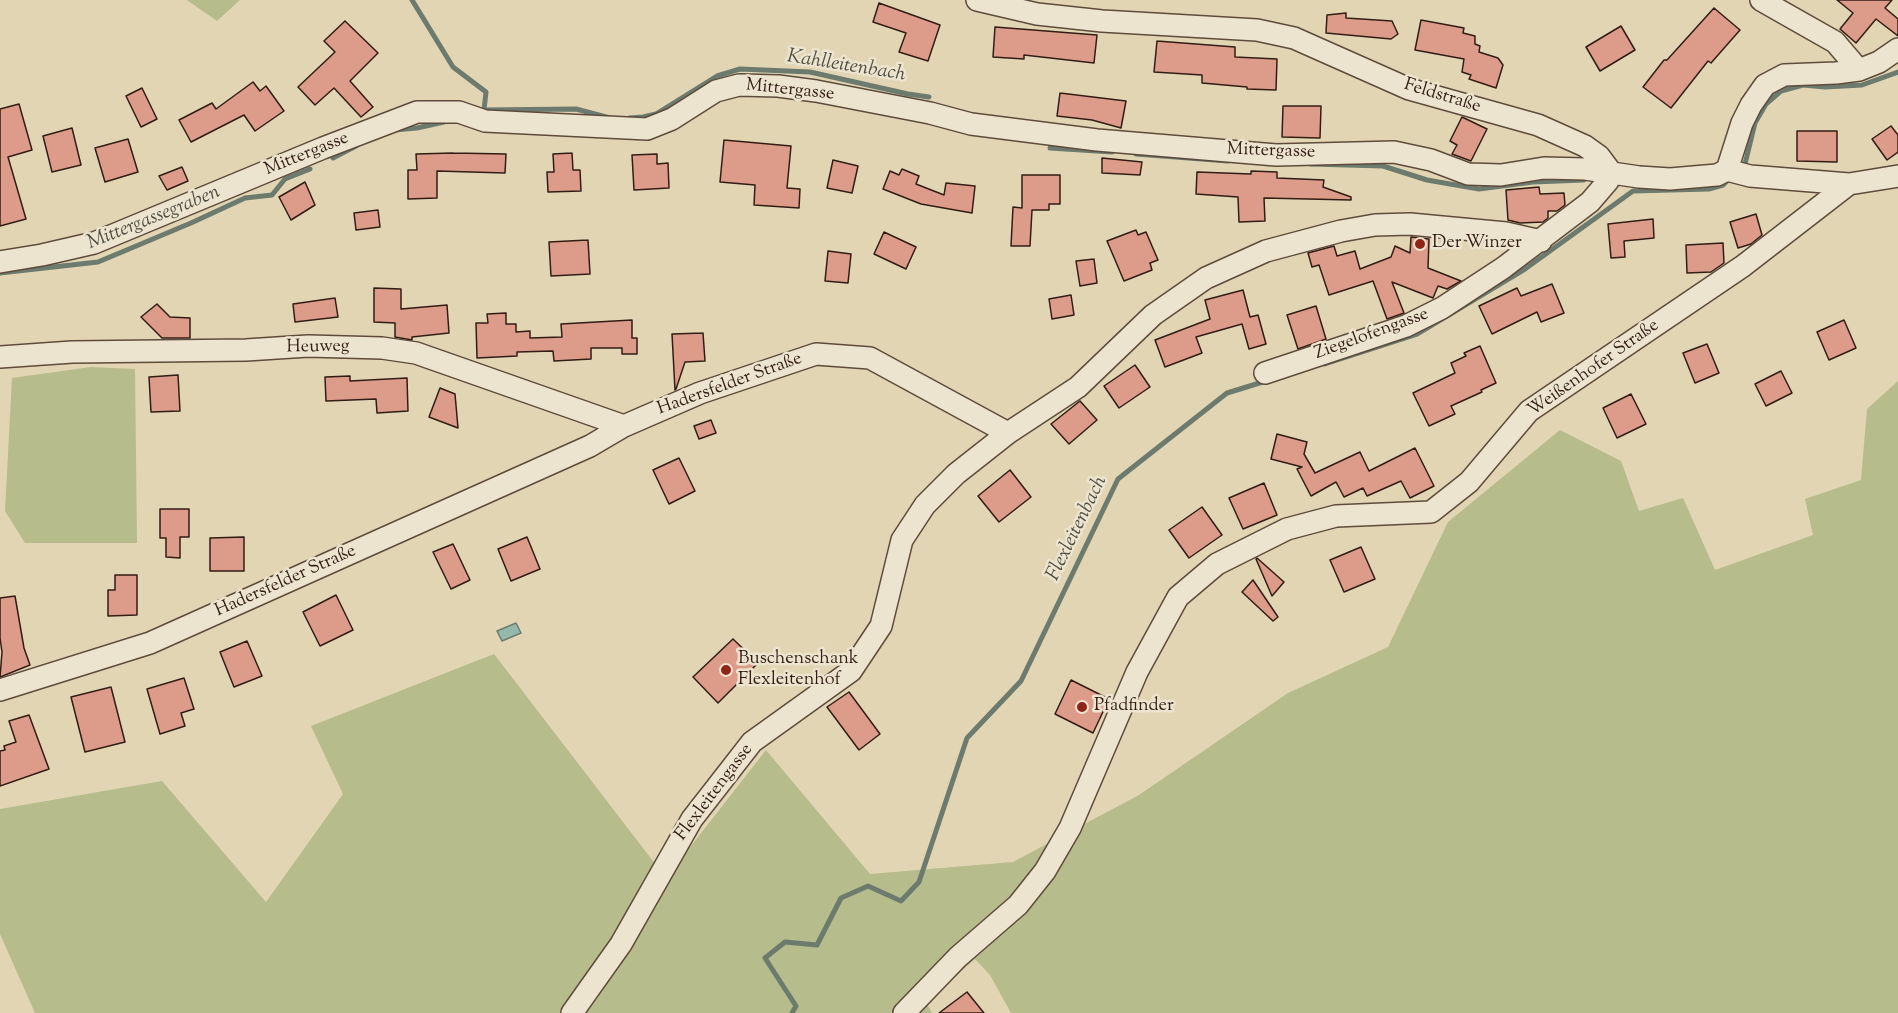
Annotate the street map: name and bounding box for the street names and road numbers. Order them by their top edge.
street label: Feldstraße [1401,75,1483,119]
street label: Mittergasse [745,76,835,106]
street label: Mittergasse [262,128,352,182]
street label: Mittergasse [1226,140,1316,164]
street label: Ziegelofengasse [1312,304,1432,366]
street label: Weißenhofer Straße [1524,316,1664,422]
street label: Heuweg [286,337,350,359]
street label: Hadersfelder Straße [655,349,805,421]
street label: Hadersfelder Straße [212,541,360,623]
street label: Flexleitengasse [672,740,758,846]

